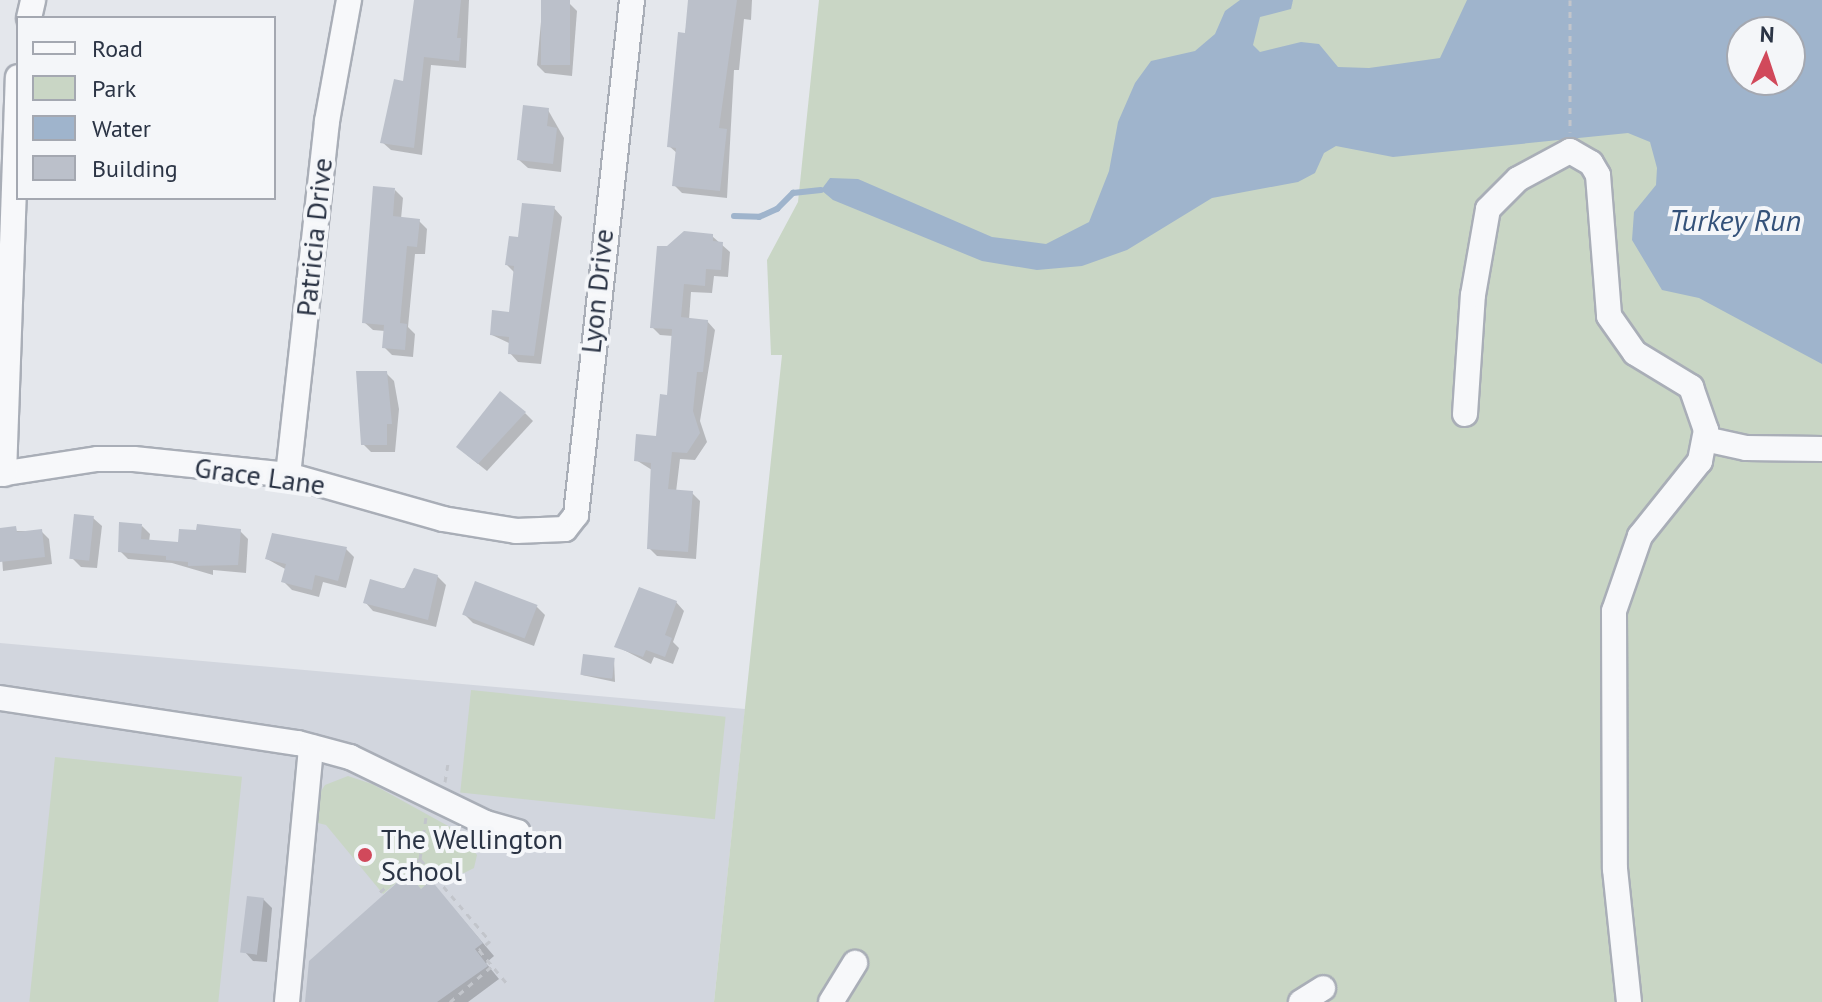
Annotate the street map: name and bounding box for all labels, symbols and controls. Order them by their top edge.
legend [16,16,276,200]
north arrow [1726,16,1806,96]
text: N [1759,20,1775,48]
text: Road [92,33,143,64]
text: Park [92,73,136,104]
text: Water [92,113,151,144]
text: Building [92,153,178,184]
street label: Patricia Drive [289,156,339,318]
water label: Turkey Run [1669,202,1801,238]
street label: Lyon Drive [574,227,620,355]
street label: Grace Lane [193,450,327,502]
place label: The Wellington School [381,822,564,888]
marker: The Wellington School [356,846,374,864]

